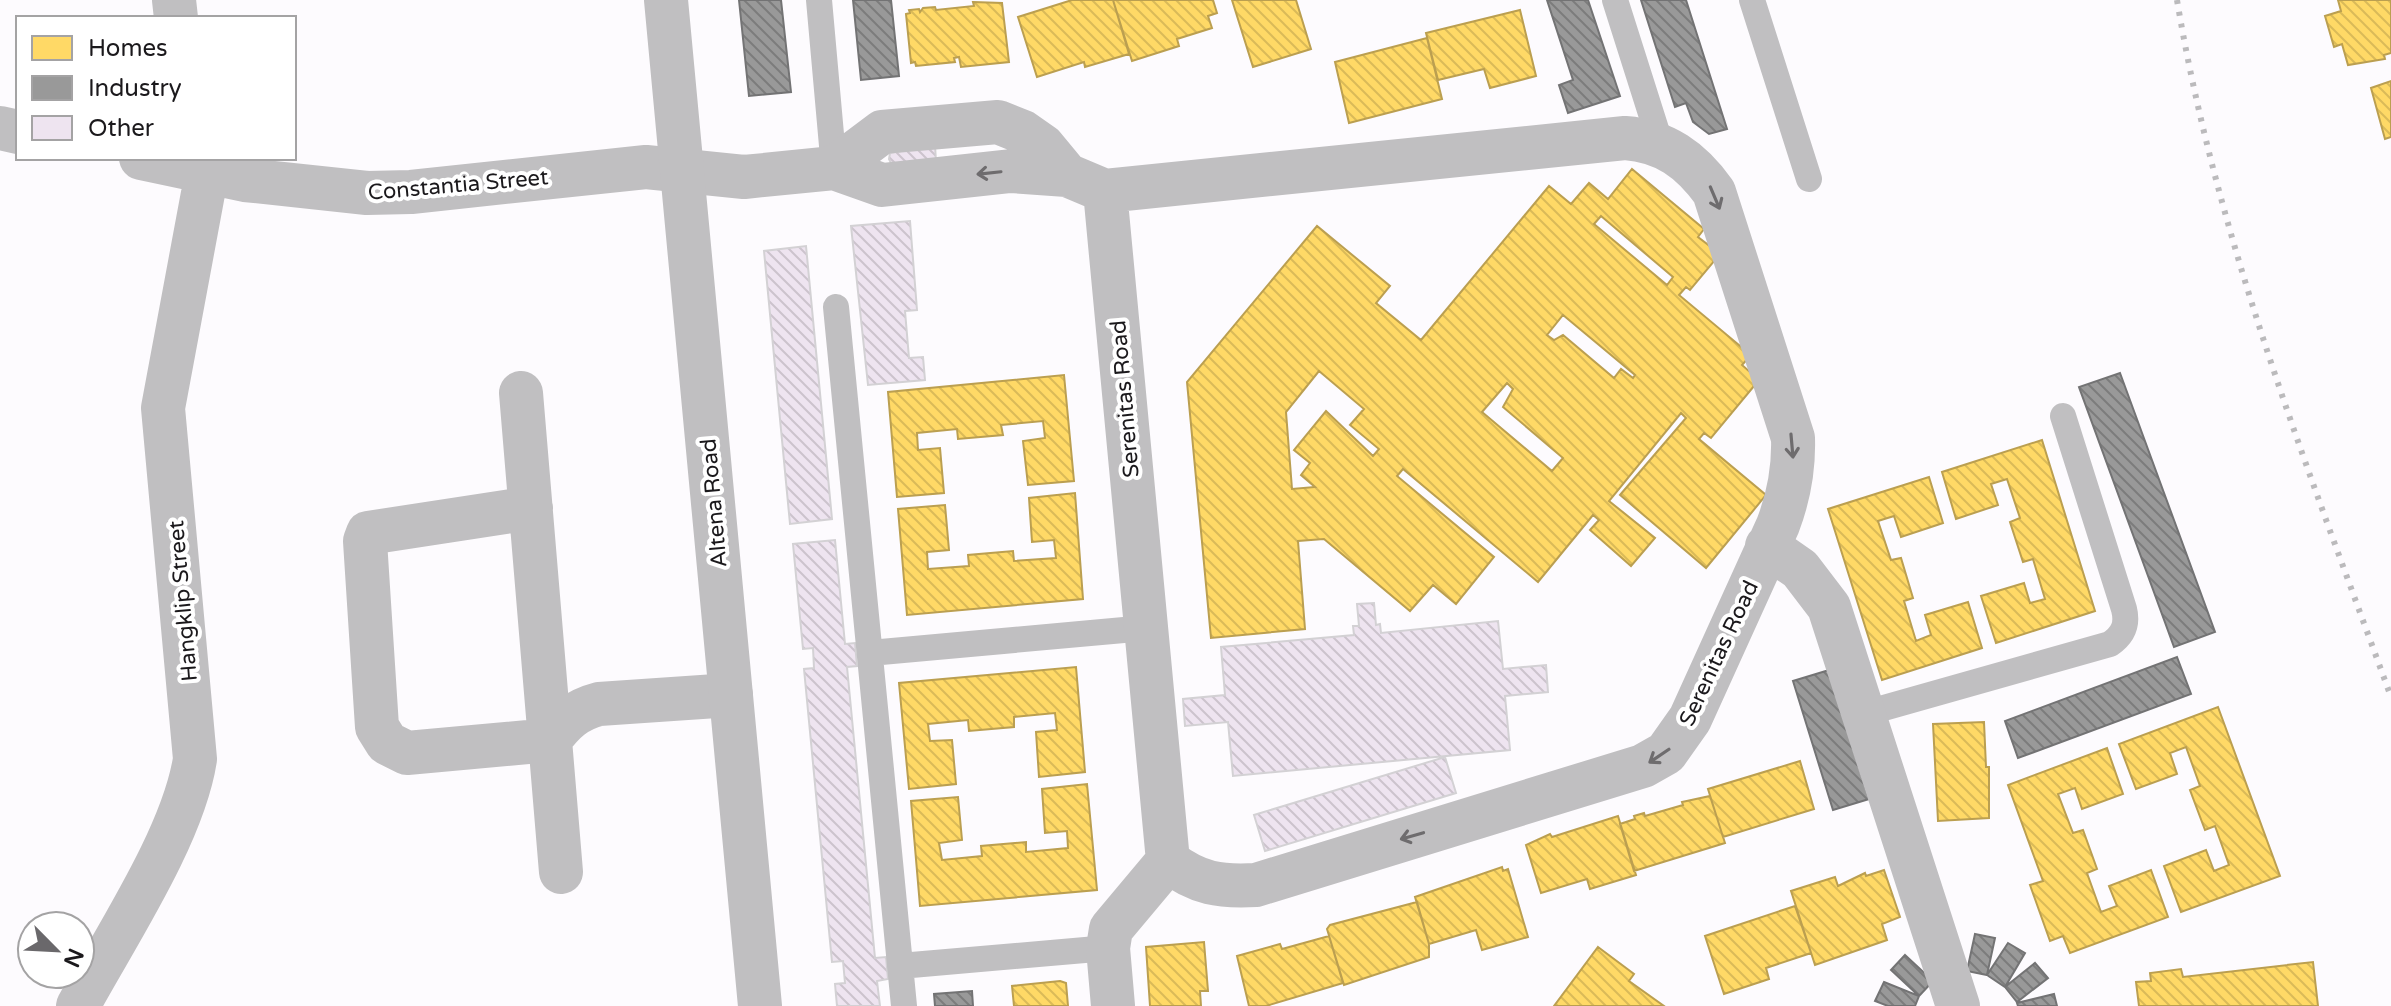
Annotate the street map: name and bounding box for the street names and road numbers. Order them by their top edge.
street label: Constantia Street [367,164,549,206]
street label: Serenitas Road [1105,319,1145,479]
street label: Altena Road [695,437,733,568]
street label: Hangklip Street [163,519,203,683]
street label: Serenitas Road [1674,576,1764,730]

